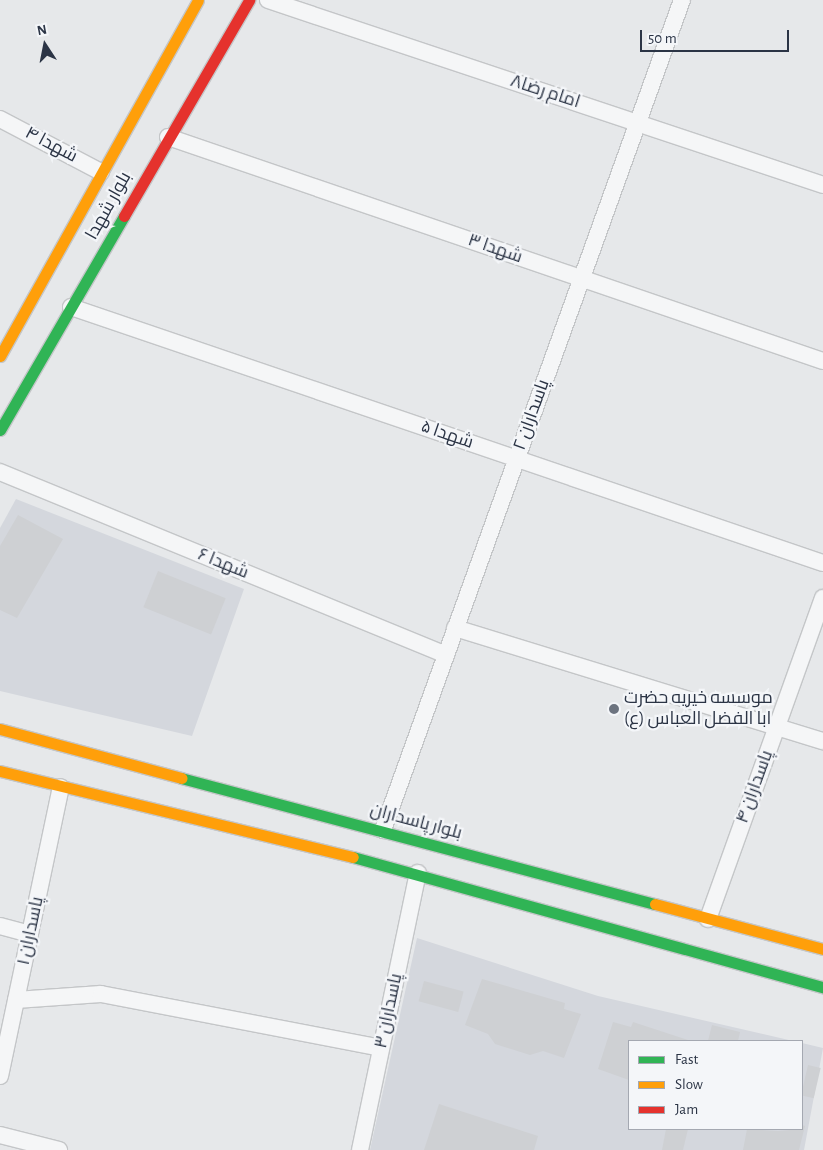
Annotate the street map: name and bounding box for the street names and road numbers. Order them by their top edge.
street label: امام رضا۸ [507,71,583,113]
street label: شهدا ۴ [21,122,81,168]
street label: بلوار شهدا [81,168,137,244]
street label: شهدا ۳ [465,230,525,268]
street label: پاسداران ۲ [509,377,555,453]
street label: شهدا ۵ [418,416,476,454]
street label: شهدا ۶ [194,544,252,584]
street label: پاسداران ۴ [732,748,778,826]
street label: بلوار پاسداران [368,799,464,845]
street label: پاسداران ۱ [13,895,49,967]
street label: پاسداران ۳ [371,971,407,1051]

